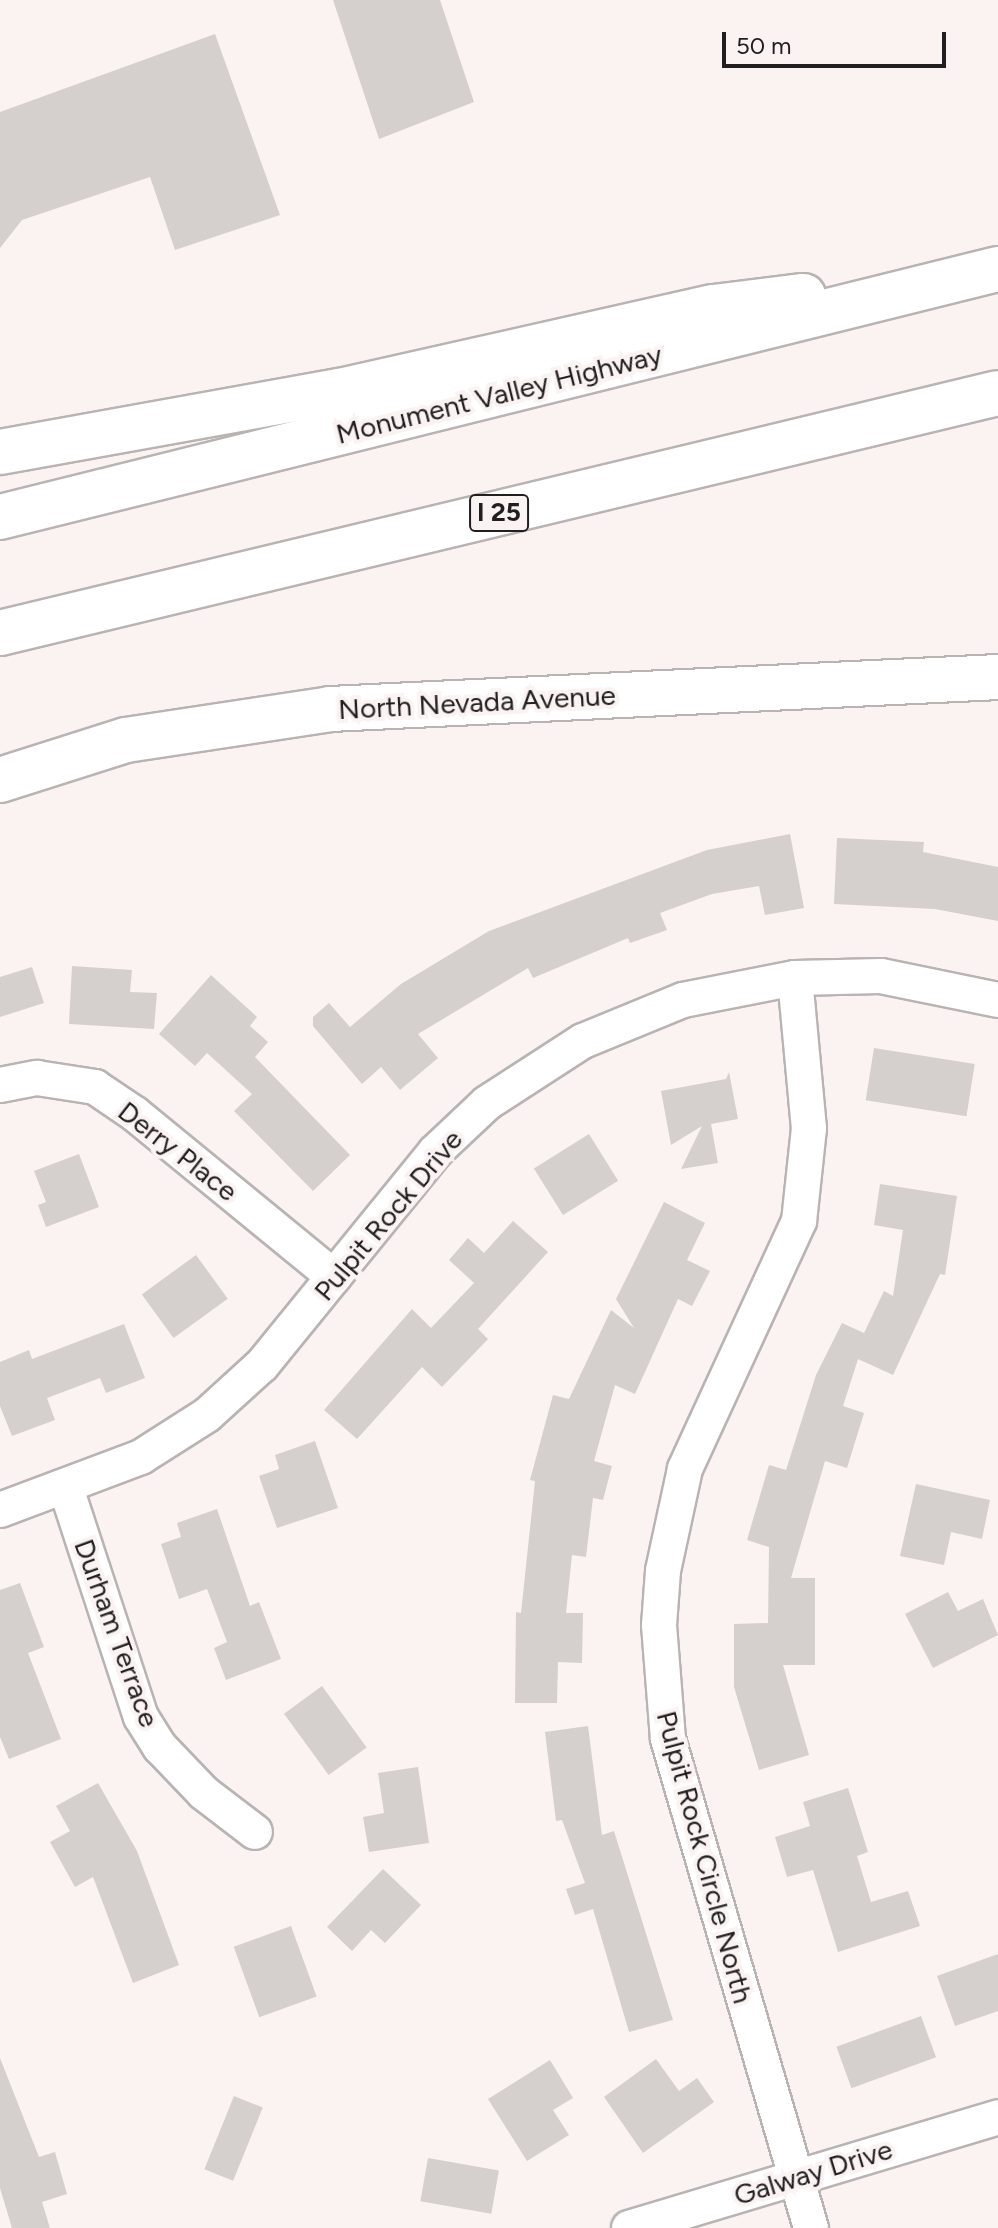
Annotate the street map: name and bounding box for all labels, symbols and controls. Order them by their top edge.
scale bar [726,16,950,66]
text: 50 m [736,31,792,60]
street label: Monument Valley Highway [333,337,665,451]
road number: I 25 [469,491,529,535]
street label: North Nevada Avenue [337,678,617,726]
street label: Derry Place [112,1094,244,1208]
street label: Pulpit Rock Drive [307,1123,469,1307]
street label: Durham Terrace [67,1534,167,1732]
street label: Pulpit Rock Circle North [650,1707,760,2007]
street label: Galway Drive [730,2132,896,2212]

